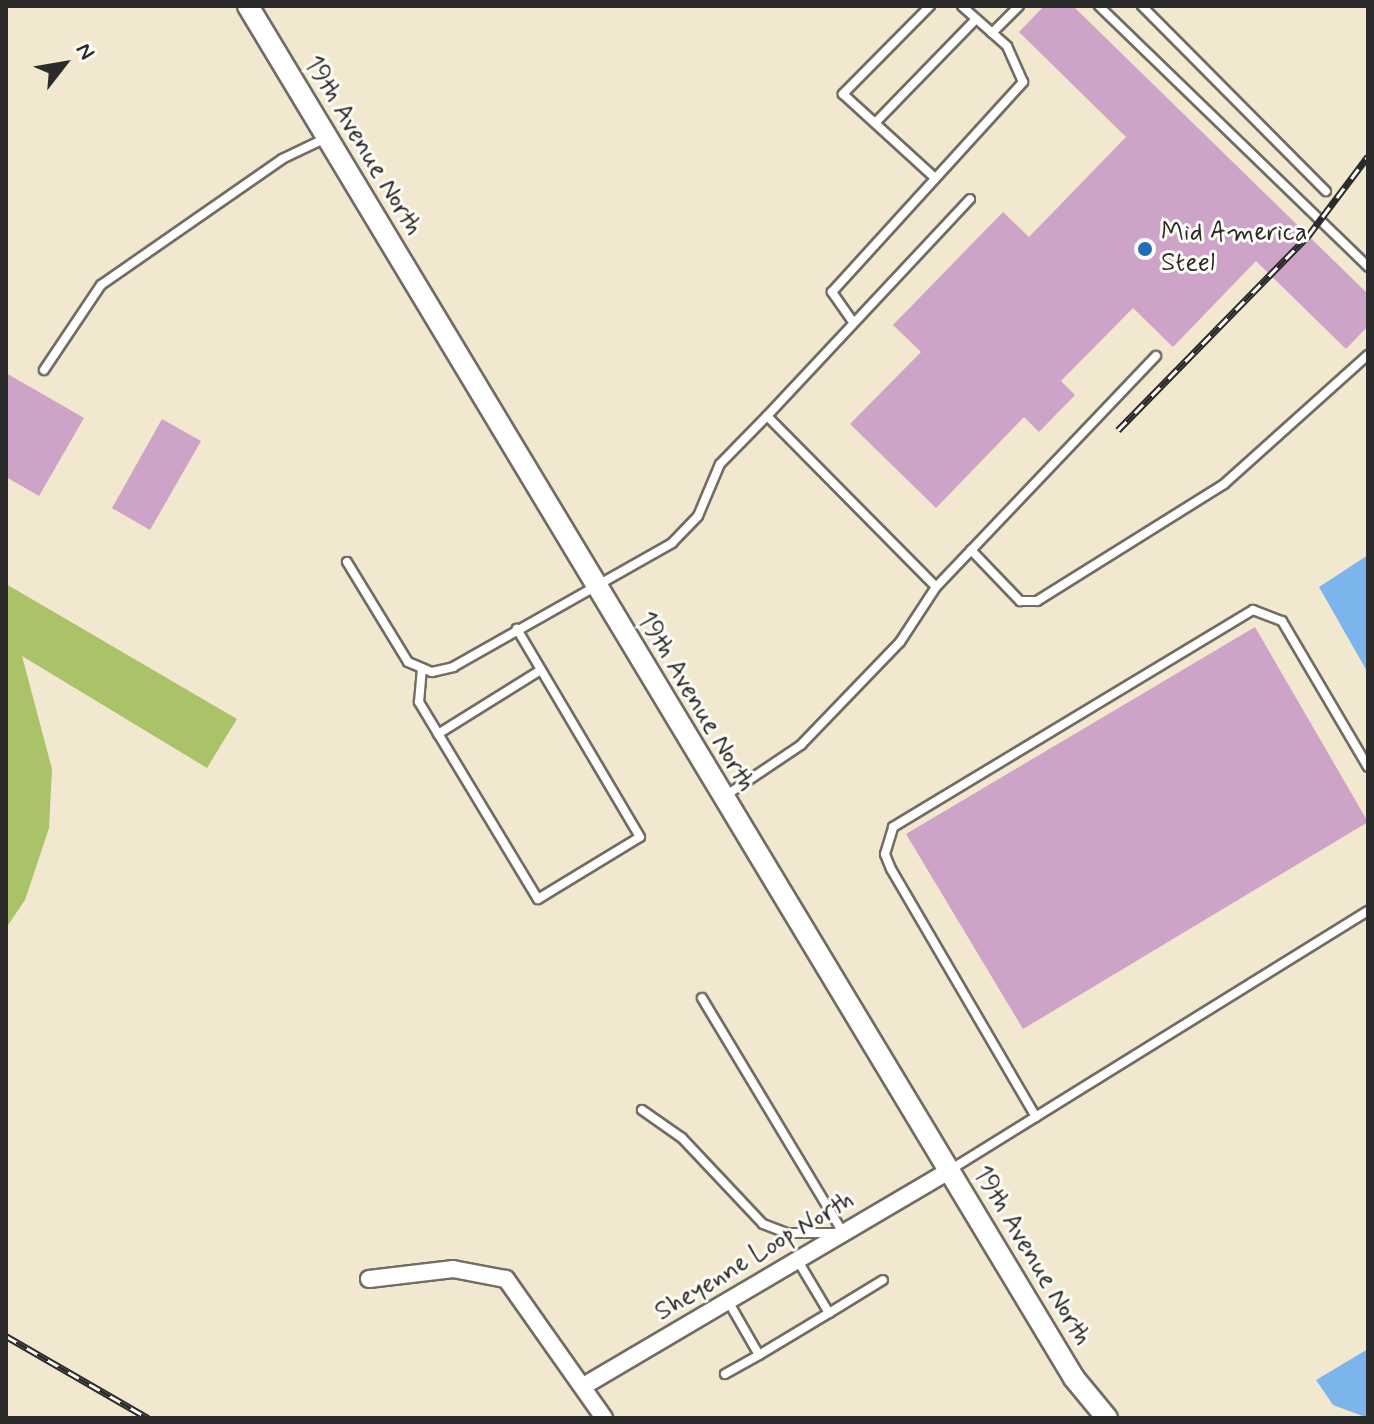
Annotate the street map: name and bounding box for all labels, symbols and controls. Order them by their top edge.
north arrow [24,24,104,104]
text: N [69,38,100,65]
street label: 19th Avenue North [296,50,428,242]
place label: Mid America Steel [1161,218,1300,280]
marker: Mid America Steel [1136,240,1154,258]
street label: 19th Avenue North [629,606,761,798]
street label: 19th Avenue North [965,1160,1097,1352]
street label: Sheyenne Loop North [650,1185,860,1329]

